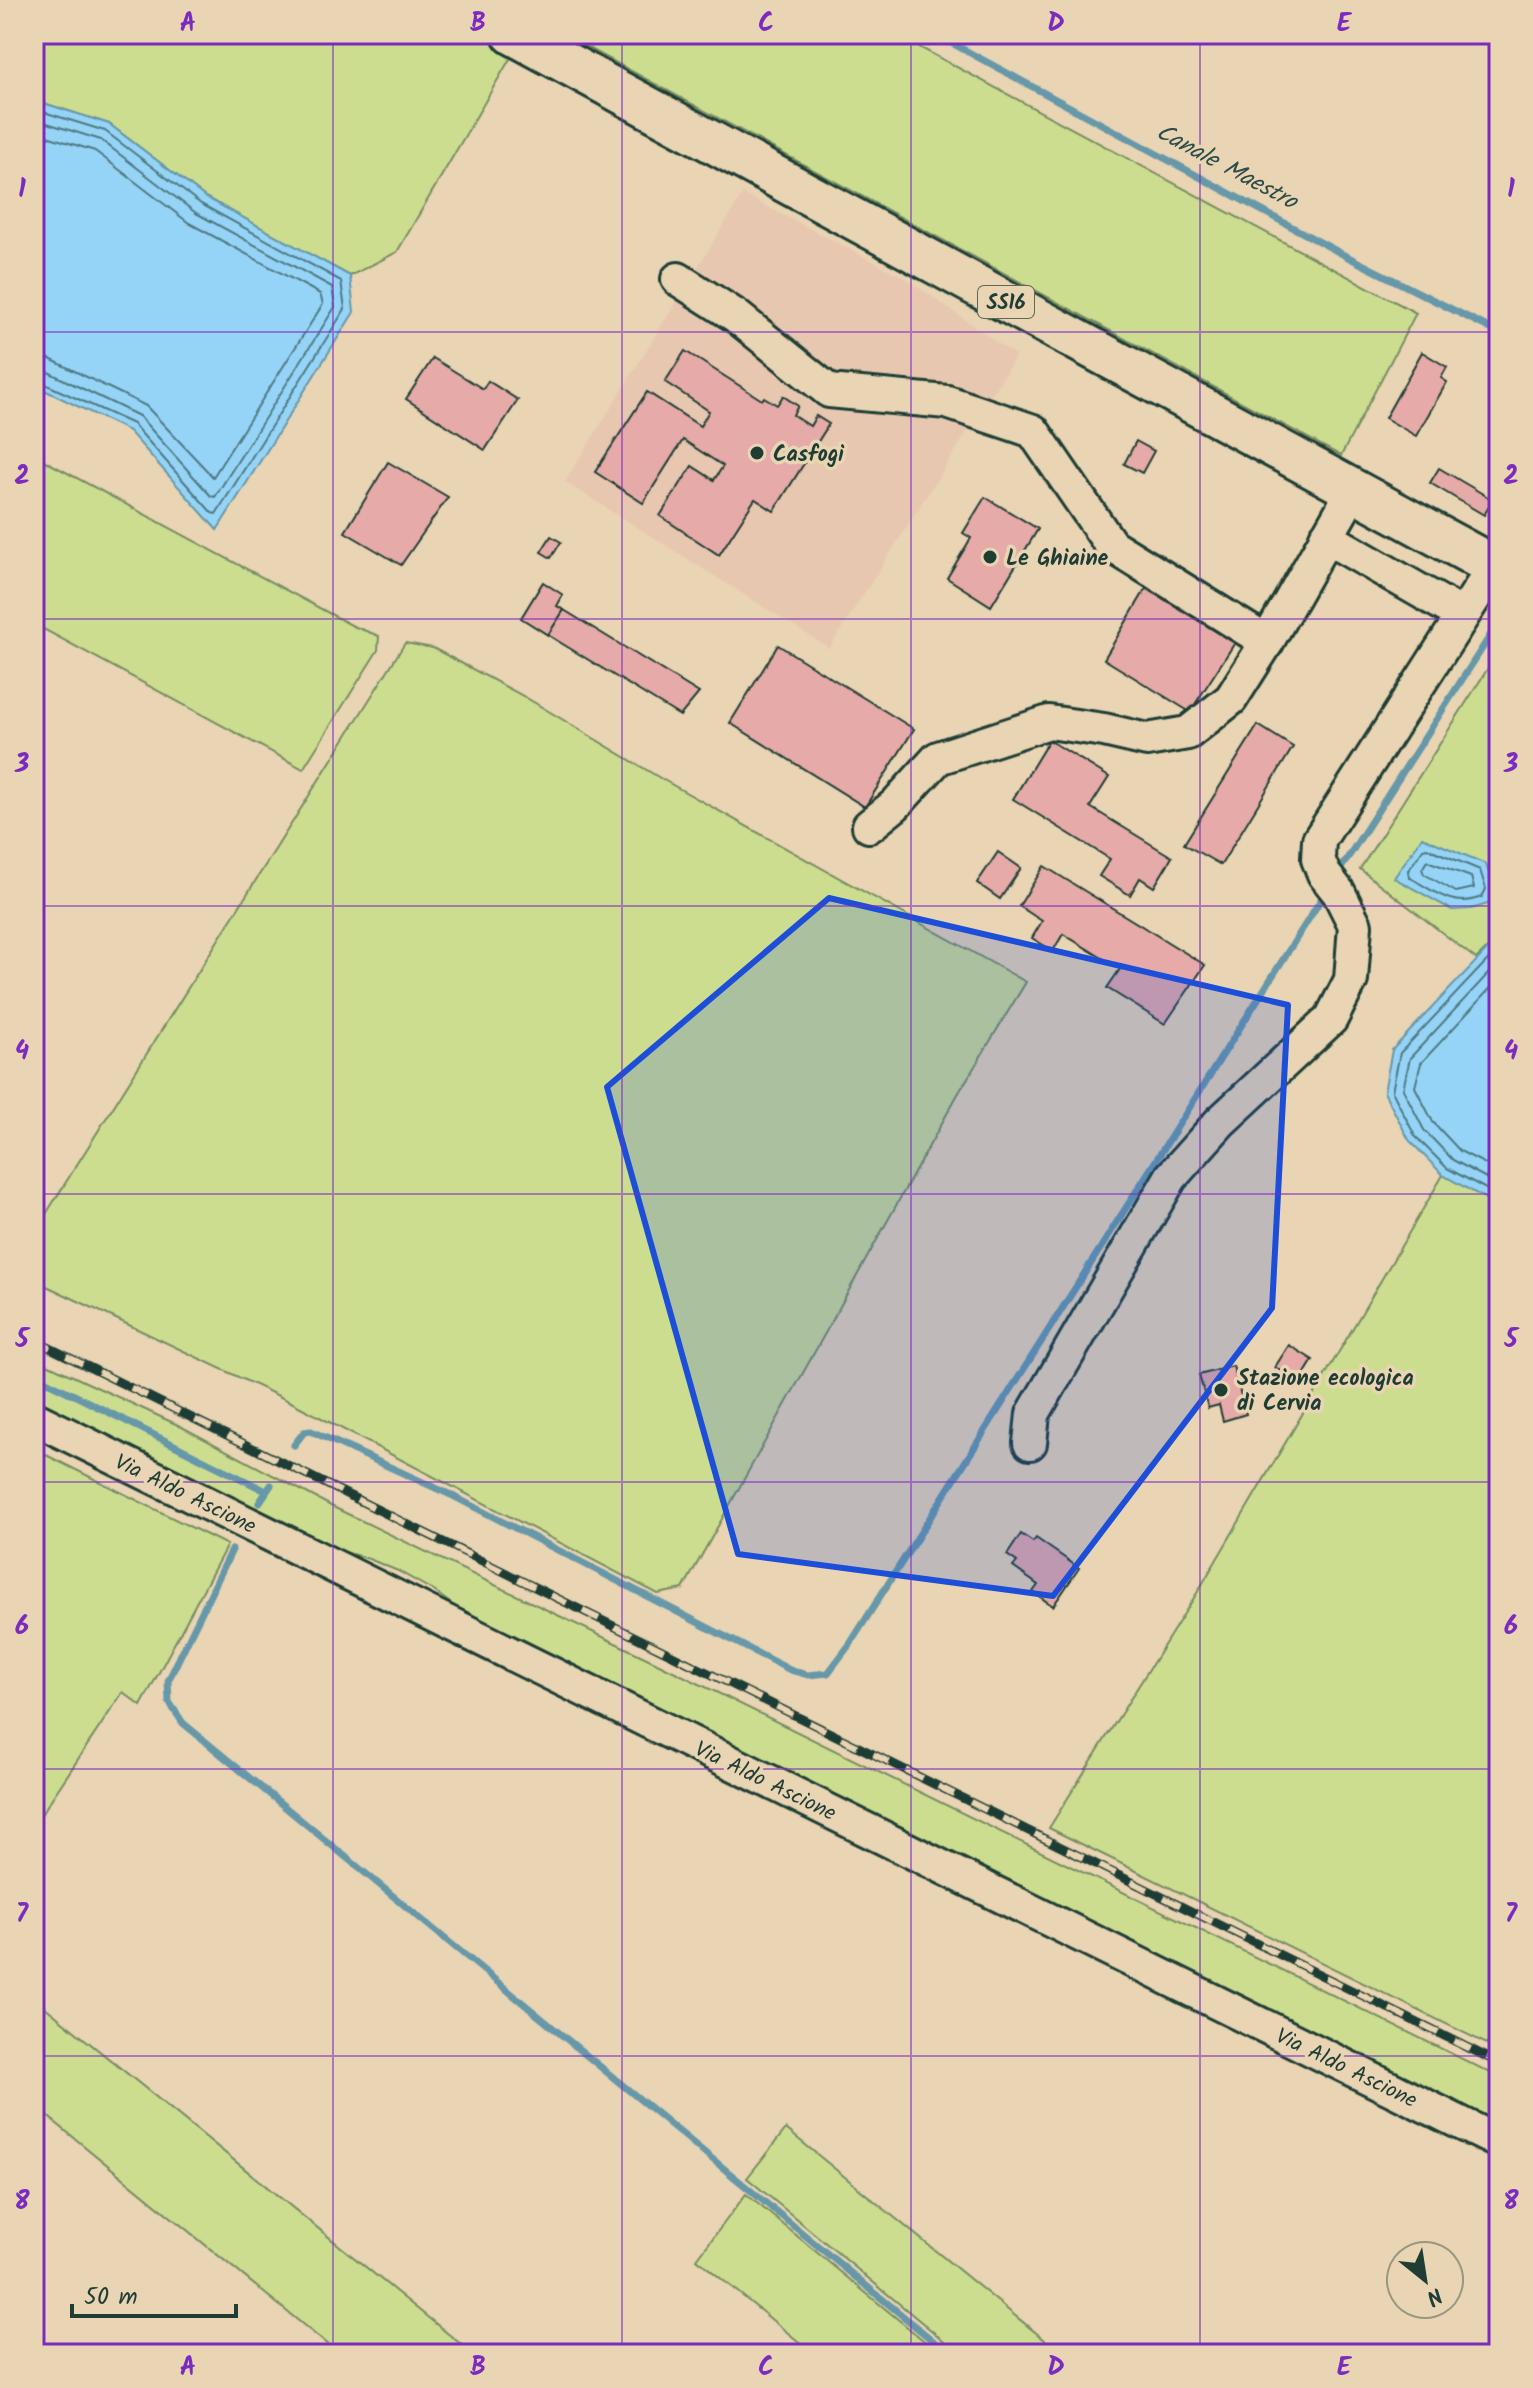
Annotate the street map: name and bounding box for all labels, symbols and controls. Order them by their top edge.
text: A [180,3,196,45]
text: B [470,3,486,45]
text: C [758,3,774,45]
text: D [1047,3,1065,45]
text: E [1337,3,1353,45]
water label: Canale Maestro [1149,114,1306,222]
text: 1 [18,169,26,211]
text: 1 [1507,169,1515,211]
road number: SS16 [978,286,1034,318]
place label: Casfogi [773,438,845,473]
marker: Casfogi [748,444,766,462]
text: 2 [14,456,30,498]
text: 2 [1503,456,1519,498]
place label: Le Ghiaine [1006,542,1109,577]
marker: Le Ghiaine [981,548,999,566]
text: 3 [14,744,29,786]
text: 3 [1503,744,1518,786]
text: 4 [15,1031,29,1073]
text: 4 [1504,1031,1518,1073]
text: 5 [14,1319,30,1361]
text: 5 [1503,1319,1519,1361]
place label: Stazione ecologica di Cervia [1237,1362,1414,1422]
marker: Stazione ecologica di Cervia [1212,1381,1230,1399]
street label: Via Aldo Ascione [108,1446,262,1545]
text: 6 [15,1606,29,1648]
text: 6 [1504,1606,1518,1648]
street label: Via Aldo Ascione [688,1733,842,1832]
text: 7 [16,1894,29,1936]
text: 7 [1505,1894,1518,1936]
street label: Via Aldo Ascione [1269,2020,1423,2119]
text: 8 [14,2181,30,2223]
text: 8 [1503,2181,1519,2223]
north arrow [1385,2240,1465,2320]
scale bar [72,2268,236,2318]
text: N [1419,2277,1449,2314]
text: 50 m [84,2278,138,2317]
text: A [180,2347,196,2388]
text: B [470,2347,486,2388]
text: C [758,2347,774,2388]
text: D [1047,2347,1065,2388]
text: E [1337,2347,1353,2388]

